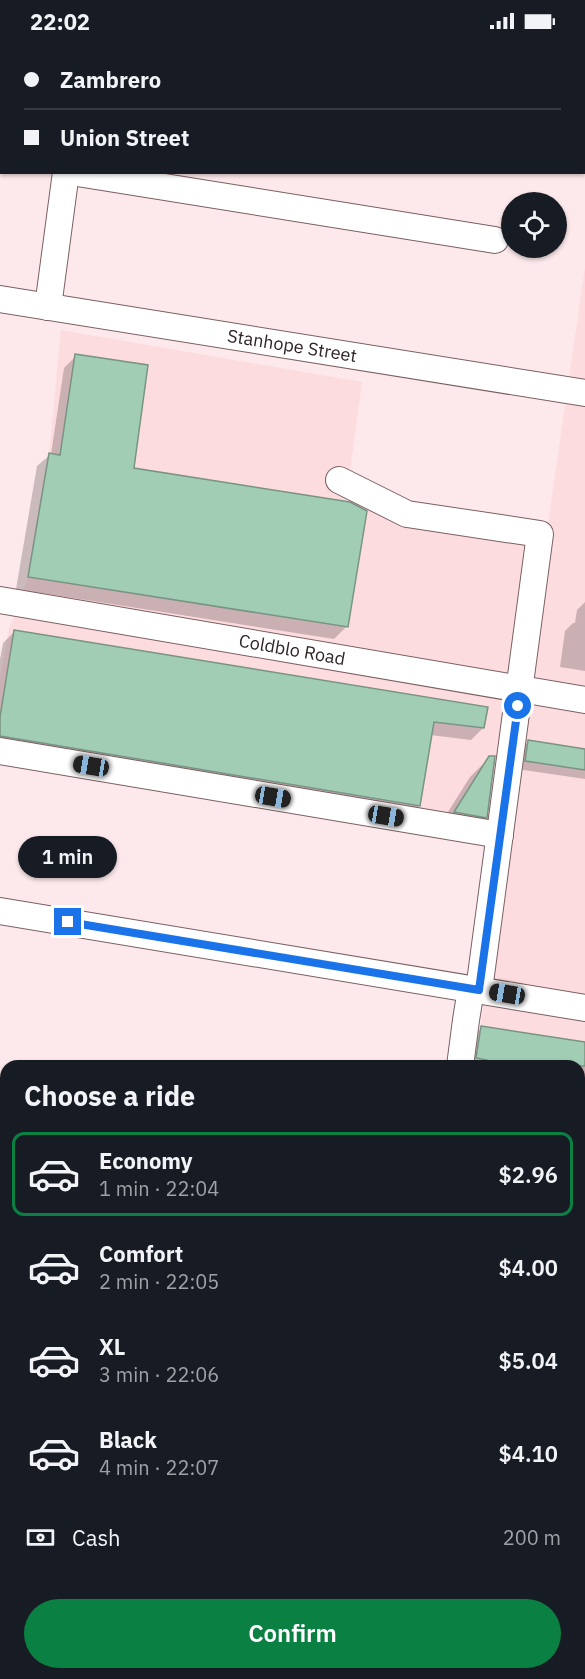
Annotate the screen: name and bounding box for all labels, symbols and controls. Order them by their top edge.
text: 22:02 [30,7,90,36]
text: Zambrero [60,65,161,94]
text: Union Street [60,123,189,152]
map controls [501,192,567,258]
button: locate [501,192,567,258]
street label: Stanhope Street [226,324,359,367]
street label: Coldblo Road [237,629,347,670]
route start [504,692,531,719]
car [72,754,110,778]
car [254,785,292,809]
car [367,804,405,828]
callout: 1 min [19,835,118,877]
text: 1 min [42,843,93,870]
route end [54,908,81,935]
car [488,982,526,1006]
text: Choose a ride [24,1078,195,1113]
text: Economy [99,1146,193,1175]
icon: car [27,1147,81,1201]
text: $2.96 [499,1160,558,1189]
text: 1 min · 22:04 [99,1175,219,1202]
text: Comfort [99,1239,183,1268]
icon: car [27,1240,81,1294]
text: $4.00 [499,1253,558,1282]
text: 2 min · 22:05 [99,1268,219,1295]
text: XL [99,1332,125,1361]
icon: car [27,1333,81,1387]
text: $5.04 [499,1346,558,1375]
text: 3 min · 22:06 [99,1361,219,1388]
text: Black [99,1425,157,1454]
icon: car [27,1426,81,1480]
text: $4.10 [499,1439,558,1468]
text: 4 min · 22:07 [99,1454,219,1481]
icon: cash [24,1521,57,1554]
text: Cash [72,1523,121,1552]
text: 200 m [503,1524,561,1551]
button: Confirm [24,1599,561,1668]

